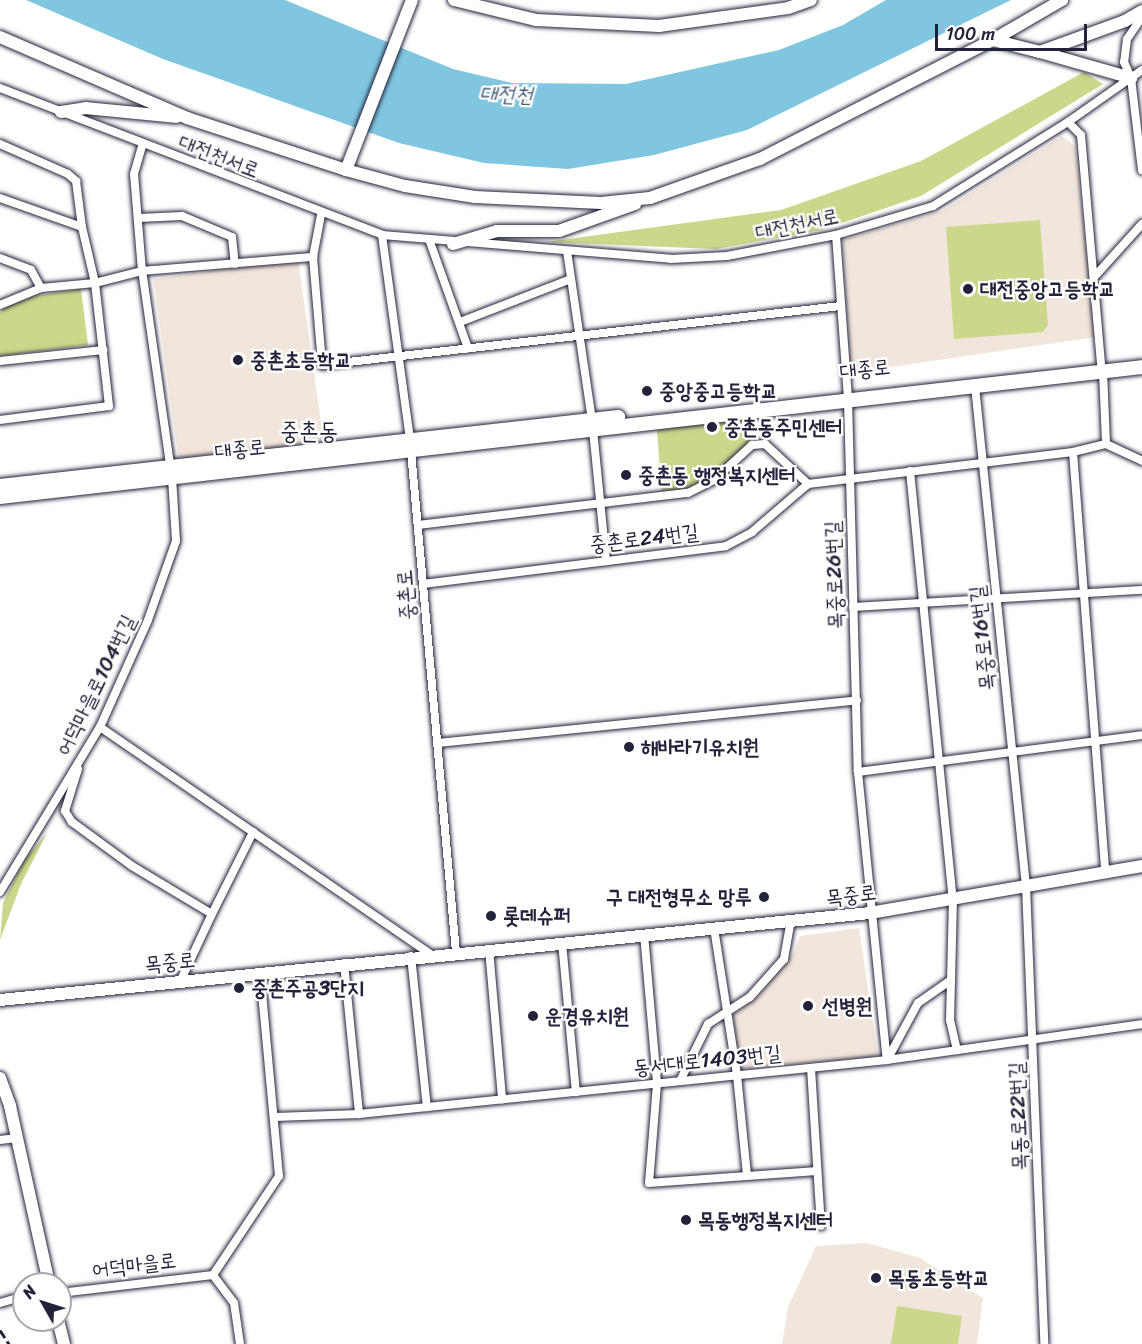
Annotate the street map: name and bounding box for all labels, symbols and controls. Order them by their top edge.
scale bar [938,12,1090,50]
text: 100 m [946,18,995,50]
water label: 대전천 [479,80,533,108]
street label: 대전천서로 [175,129,263,183]
street label: 대전천서로 [753,203,841,245]
place label: 대전중앙고등학교 [980,276,1115,302]
marker: 대전중앙고등학교 [961,282,975,296]
place label: 중촌초등학교 [250,347,351,373]
marker: 중촌초등학교 [231,353,245,367]
street label: 대종로 [838,354,892,384]
place label: 중앙중고등학교 [659,378,777,404]
marker: 중앙중고등학교 [640,384,654,398]
place label: 중촌동주민센터 [724,414,842,440]
district label: 중촌동 [280,418,338,446]
marker: 중촌동주민센터 [705,420,719,434]
street label: 대종로 [213,434,267,464]
place label: 중촌동 행정복지센터 [638,462,796,488]
marker: 중촌동 행정복지센터 [619,468,633,482]
street label: 중촌로24번길 [588,519,700,557]
street label: 목중로26번길 [820,520,848,630]
street label: 중촌로 [391,569,421,621]
street label: 목중로16번길 [964,584,1000,692]
street label: 어덕마을로104번길 [51,610,141,760]
place label: 해바라기유치원 [641,734,759,760]
marker: 해바라기유치원 [622,740,636,754]
street label: 목중로 [824,879,878,911]
place label: 구 대전형무소 망루 [606,884,752,910]
marker: 구 대전형무소 망루 [757,890,771,904]
place label: 롯데슈퍼 [503,903,571,929]
marker: 롯데슈퍼 [484,909,498,923]
street label: 목중로 [143,947,197,977]
place label: 중촌주공3단지 [251,975,364,1001]
marker: 중촌주공3단지 [232,981,246,995]
place label: 선병원 [822,993,873,1019]
marker: 선병원 [799,997,817,1015]
place label: 운경유치원 [545,1003,629,1029]
marker: 운경유치원 [526,1009,540,1023]
street label: 동서대로1403번길 [632,1040,782,1080]
street label: 목동로22번길 [1004,1061,1032,1171]
place label: 목동행정복지센터 [698,1207,833,1233]
marker: 목동행정복지센터 [679,1213,693,1227]
street label: 어덕마을로 [91,1247,177,1283]
place label: 목동초등학교 [888,1265,989,1291]
marker: 목동초등학교 [869,1271,883,1285]
north arrow [12,1272,72,1332]
text: N [14,1278,44,1305]

